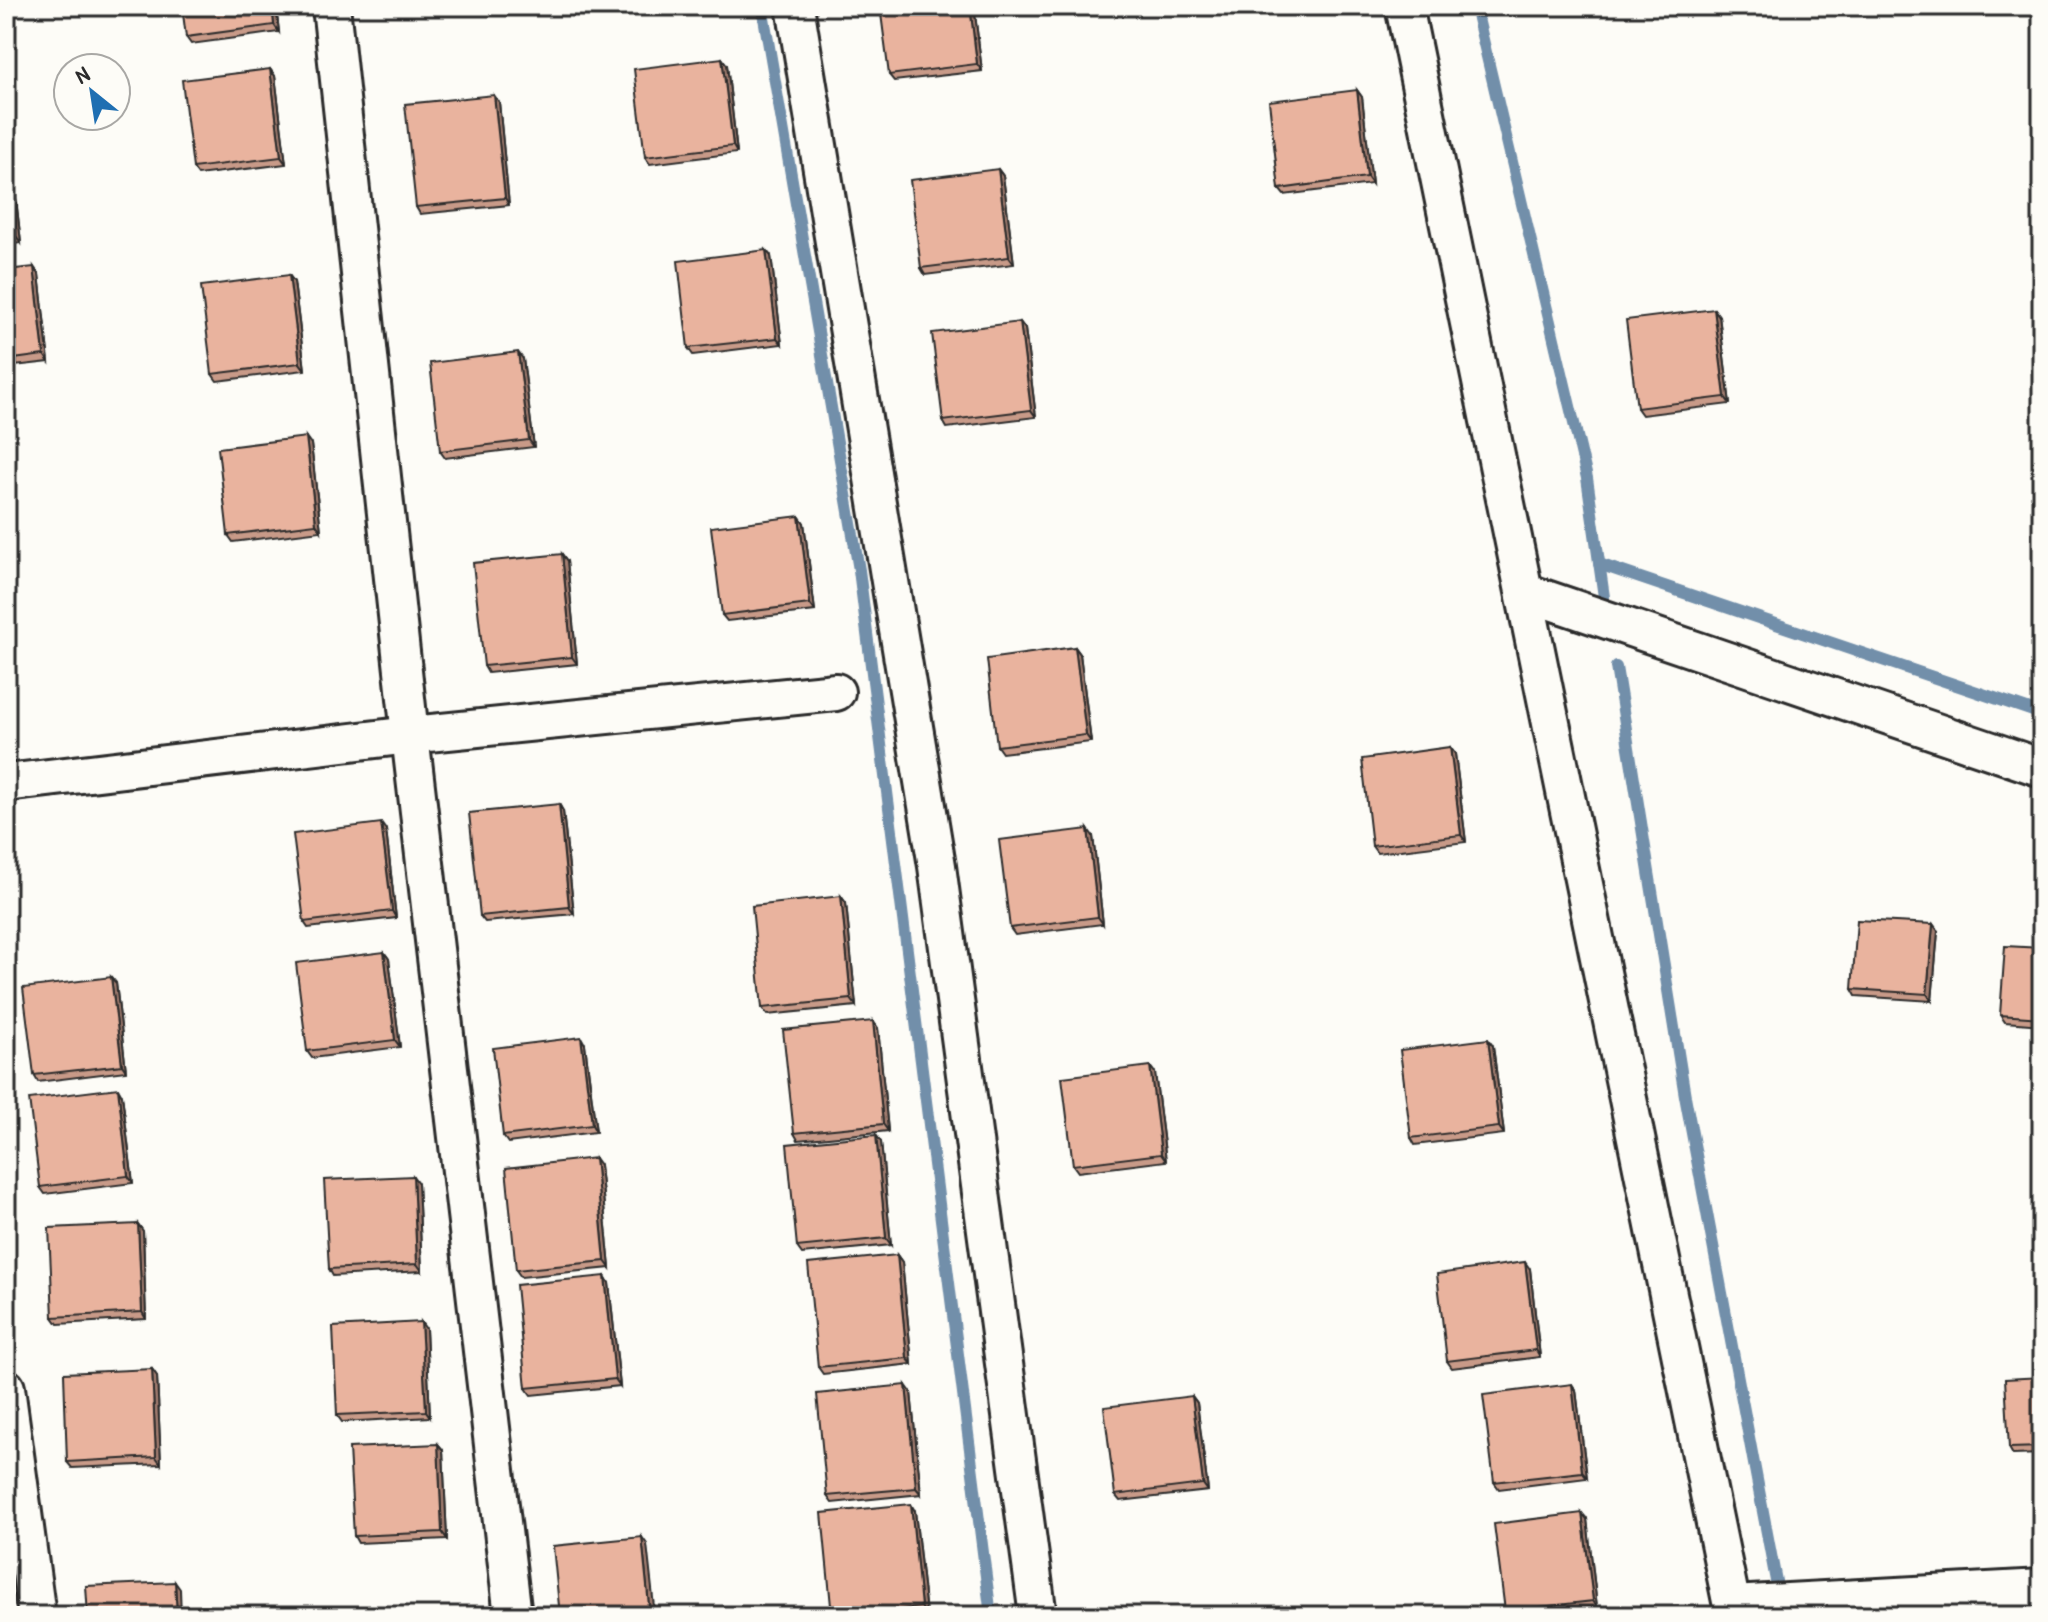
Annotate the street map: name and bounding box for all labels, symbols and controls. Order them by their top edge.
north arrow [52,52,132,132]
text: N [69,59,95,91]

